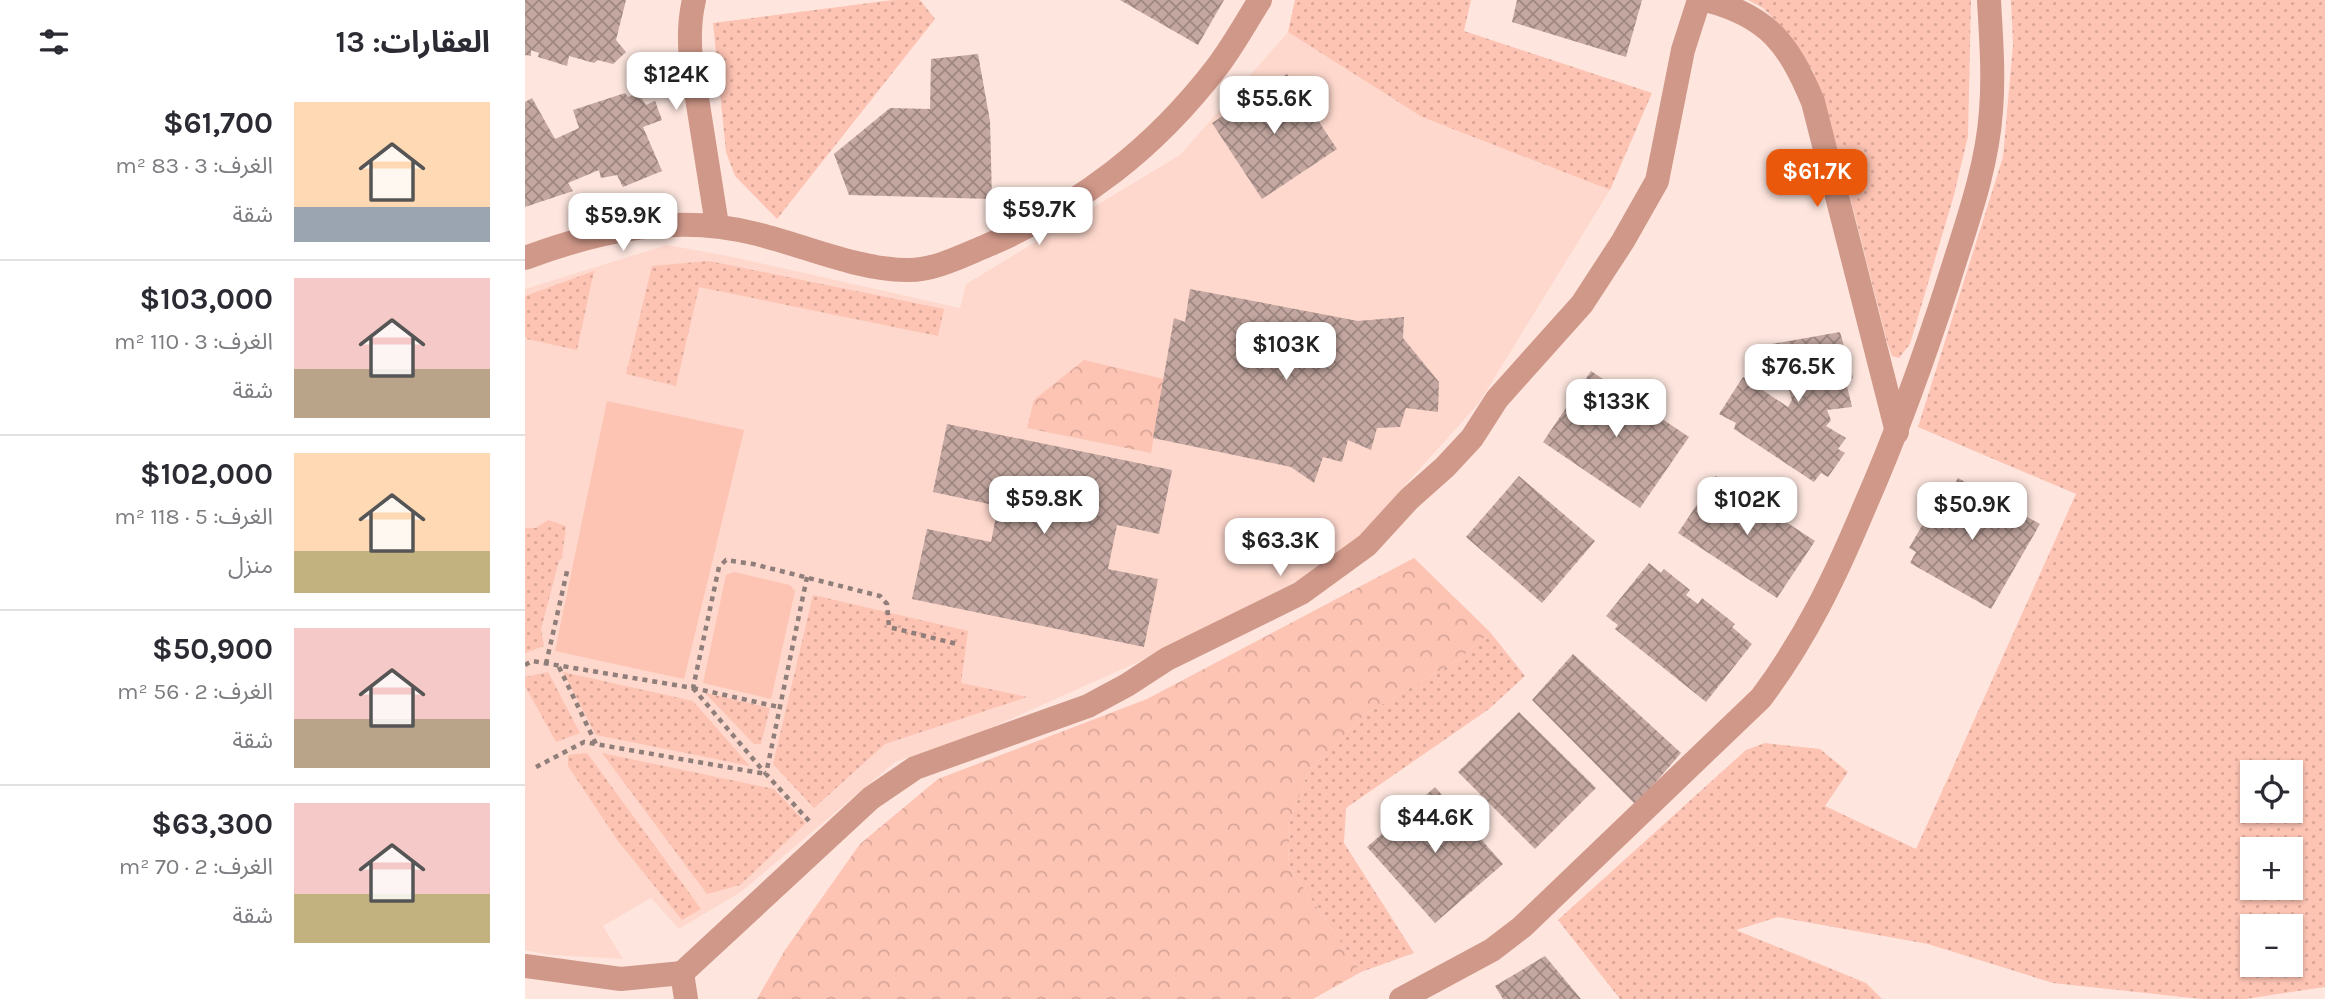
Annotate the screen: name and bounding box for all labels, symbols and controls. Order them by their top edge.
icon: filters [35,23,73,61]
text: العقارات: 13 [335,24,490,60]
pin: $124K [627,52,725,112]
text: $124K [643,61,709,88]
pin: $55.6K [1217,76,1331,136]
text: $55.6K [1236,85,1312,112]
text: $61,700 [163,105,273,141]
icon: home [350,130,434,214]
pin: $61.7K [1760,150,1874,209]
text: الغرف: 3 · 83 m² [115,152,273,179]
text: $61.7K [1782,158,1852,185]
pin: $59.7K [982,188,1096,247]
pin: $59.9K [566,194,680,253]
text: $59.7K [1002,196,1076,223]
text: شقة [232,201,273,228]
text: $59.9K [584,202,662,229]
text: $103,000 [139,281,273,317]
icon: home [350,306,434,390]
pin: $103K [1237,322,1335,382]
text: الغرف: 3 · 110 m² [114,328,273,355]
text: $103K [1252,331,1320,358]
pin: $76.5K [1741,344,1855,404]
text: $76.5K [1761,353,1835,380]
text: شقة [232,377,273,404]
pin: $133K [1567,380,1665,439]
text: $133K [1582,388,1650,415]
text: $102,000 [140,456,273,492]
pin: $59.8K [987,476,1101,536]
pin: $102K [1698,477,1796,537]
icon: home [350,481,434,565]
pin: $50.9K [1915,482,2029,542]
text: $59.8K [1005,485,1083,512]
text: $102K [1713,486,1781,513]
text: $50.9K [1933,491,2011,518]
text: الغرف: 5 · 118 m² [114,503,273,530]
pin: $63.3K [1223,518,1337,578]
text: $63.3K [1241,527,1319,554]
text: منزل [228,552,273,579]
text: $50,900 [152,631,273,667]
icon: home [350,656,434,740]
text: الغرف: 2 · 56 m² [117,678,273,705]
text: شقة [232,727,273,754]
map controls [2240,760,2303,977]
button: locate [2240,760,2303,823]
pin: $44.6K [1378,796,1492,855]
text: $44.6K [1396,804,1474,831]
text: $63,300 [151,806,273,842]
icon: home [350,831,434,915]
button: + [2240,837,2303,900]
text: الغرف: 2 · 70 m² [119,853,273,880]
text: شقة [232,902,273,929]
button: − [2240,914,2303,977]

